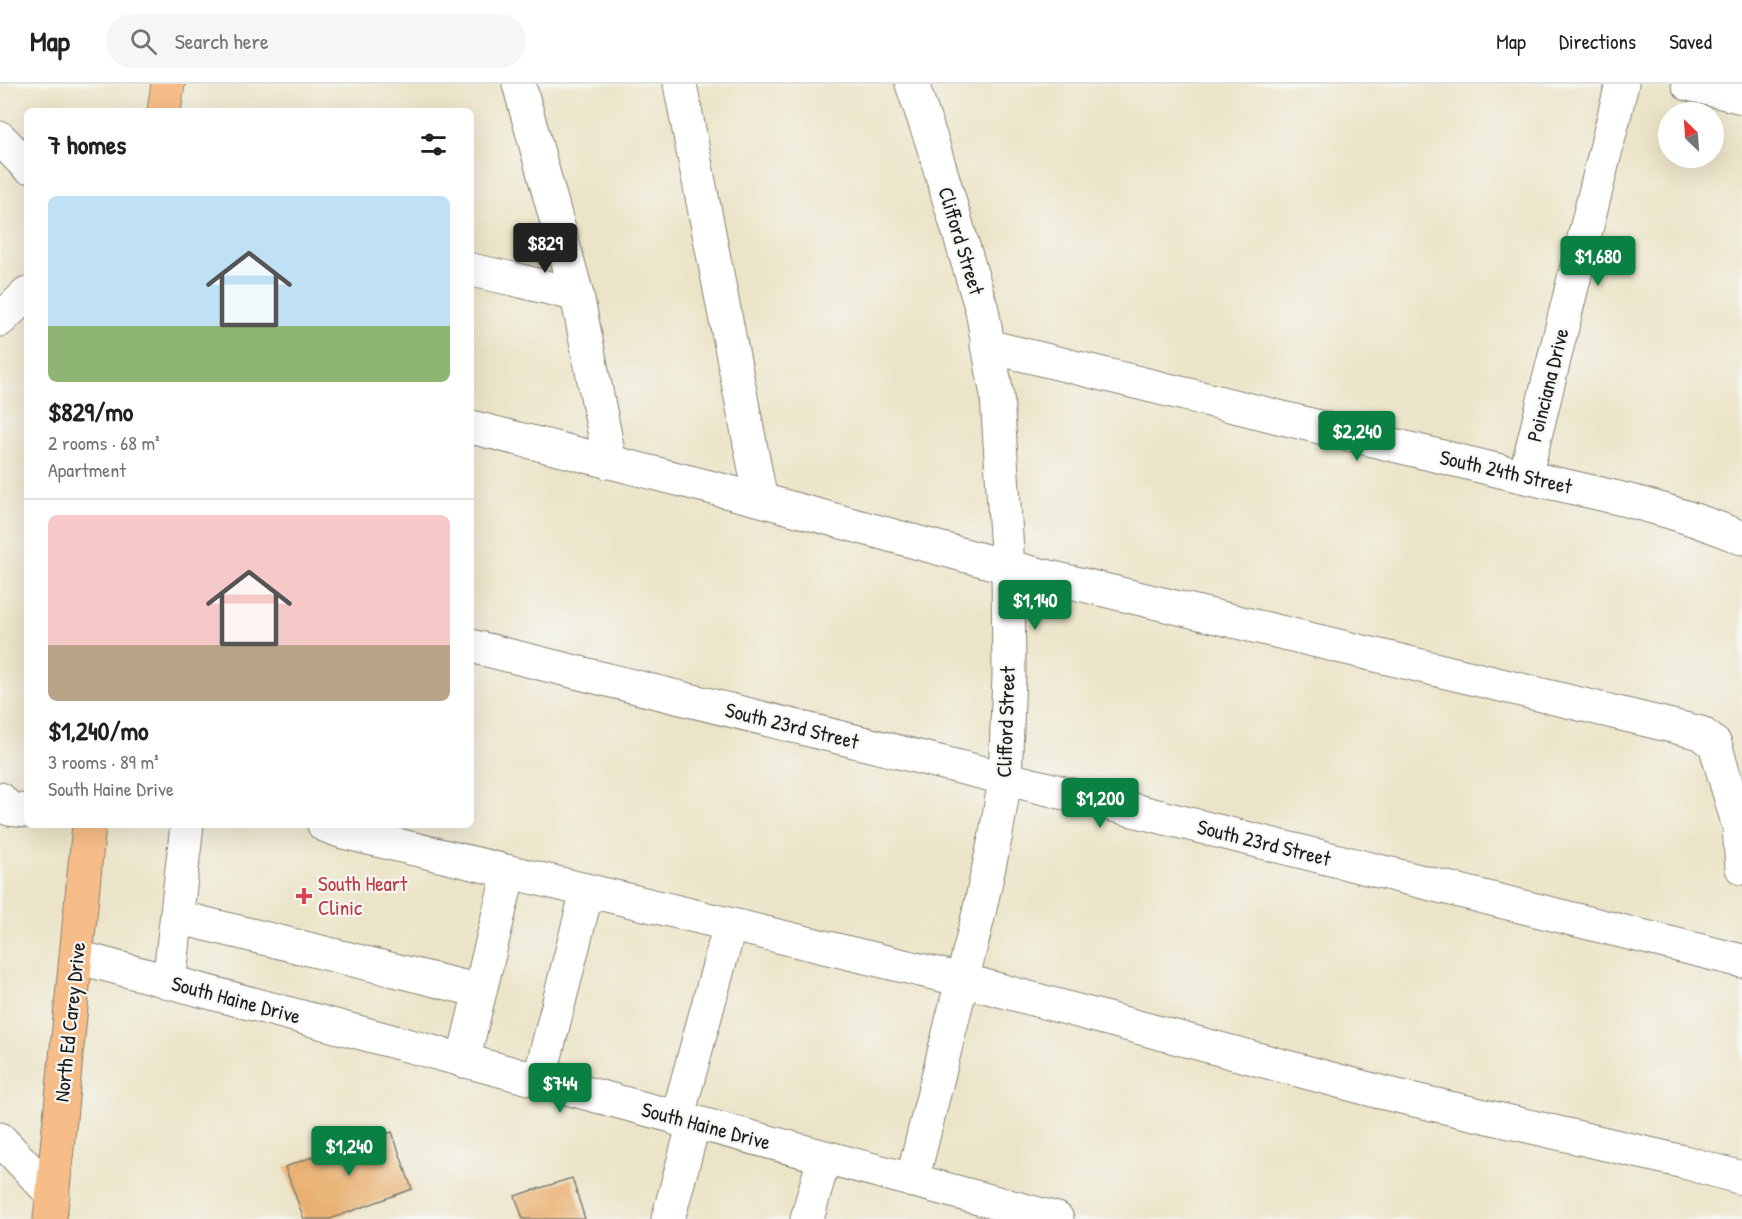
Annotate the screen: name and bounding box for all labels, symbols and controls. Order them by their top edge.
search box [106,14,526,68]
text: Map [30,22,70,60]
icon: search [127,25,160,58]
text: Search here [175,26,269,56]
text: Map [1496,27,1526,56]
text: Directions [1559,27,1636,56]
text: Saved [1669,27,1712,56]
north arrow [1658,102,1724,168]
map controls [1658,102,1724,168]
text: 7 homes [48,127,126,162]
icon: filters [417,128,450,161]
street label: Clifford Street [931,183,992,299]
pin: $829 [509,223,581,274]
text: $829 [527,229,563,256]
icon: home [195,235,303,343]
pin: $1,680 [1549,236,1647,287]
text: $1,680 [1574,242,1622,269]
street label: Poinciana Drive [1519,325,1576,445]
text: $829/mo [48,394,133,429]
pin: $2,240 [1308,411,1406,462]
text: $2,240 [1332,417,1382,444]
text: 2 rooms · 68 m² [48,429,160,456]
street label: South 24th Street [1437,442,1576,501]
text: Apartment [48,456,126,483]
icon: home [195,554,303,662]
pin: $1,140 [986,580,1084,631]
text: $1,140 [1012,586,1058,613]
street label: Clifford Street [989,665,1022,778]
street label: South 23rd Street [722,695,863,756]
text: $1,240/mo [48,713,149,748]
text: 3 rooms · 89 m² [48,748,159,775]
text: South Haine Drive [48,775,174,802]
pin: $1,200 [1051,778,1149,829]
text: $1,200 [1076,784,1124,811]
street label: South 23rd Street [1194,812,1335,873]
place label: South Heart Clinic [318,869,408,922]
marker: South Heart Clinic [295,887,313,905]
street label: North Ed Carey Drive [47,941,92,1103]
street label: South Haine Drive [168,968,304,1031]
pin: $744 [524,1063,596,1114]
text: $744 [542,1069,578,1096]
street label: South Haine Drive [638,1094,774,1157]
pin: $1,240 [300,1126,398,1177]
text: $1,240 [325,1132,373,1159]

